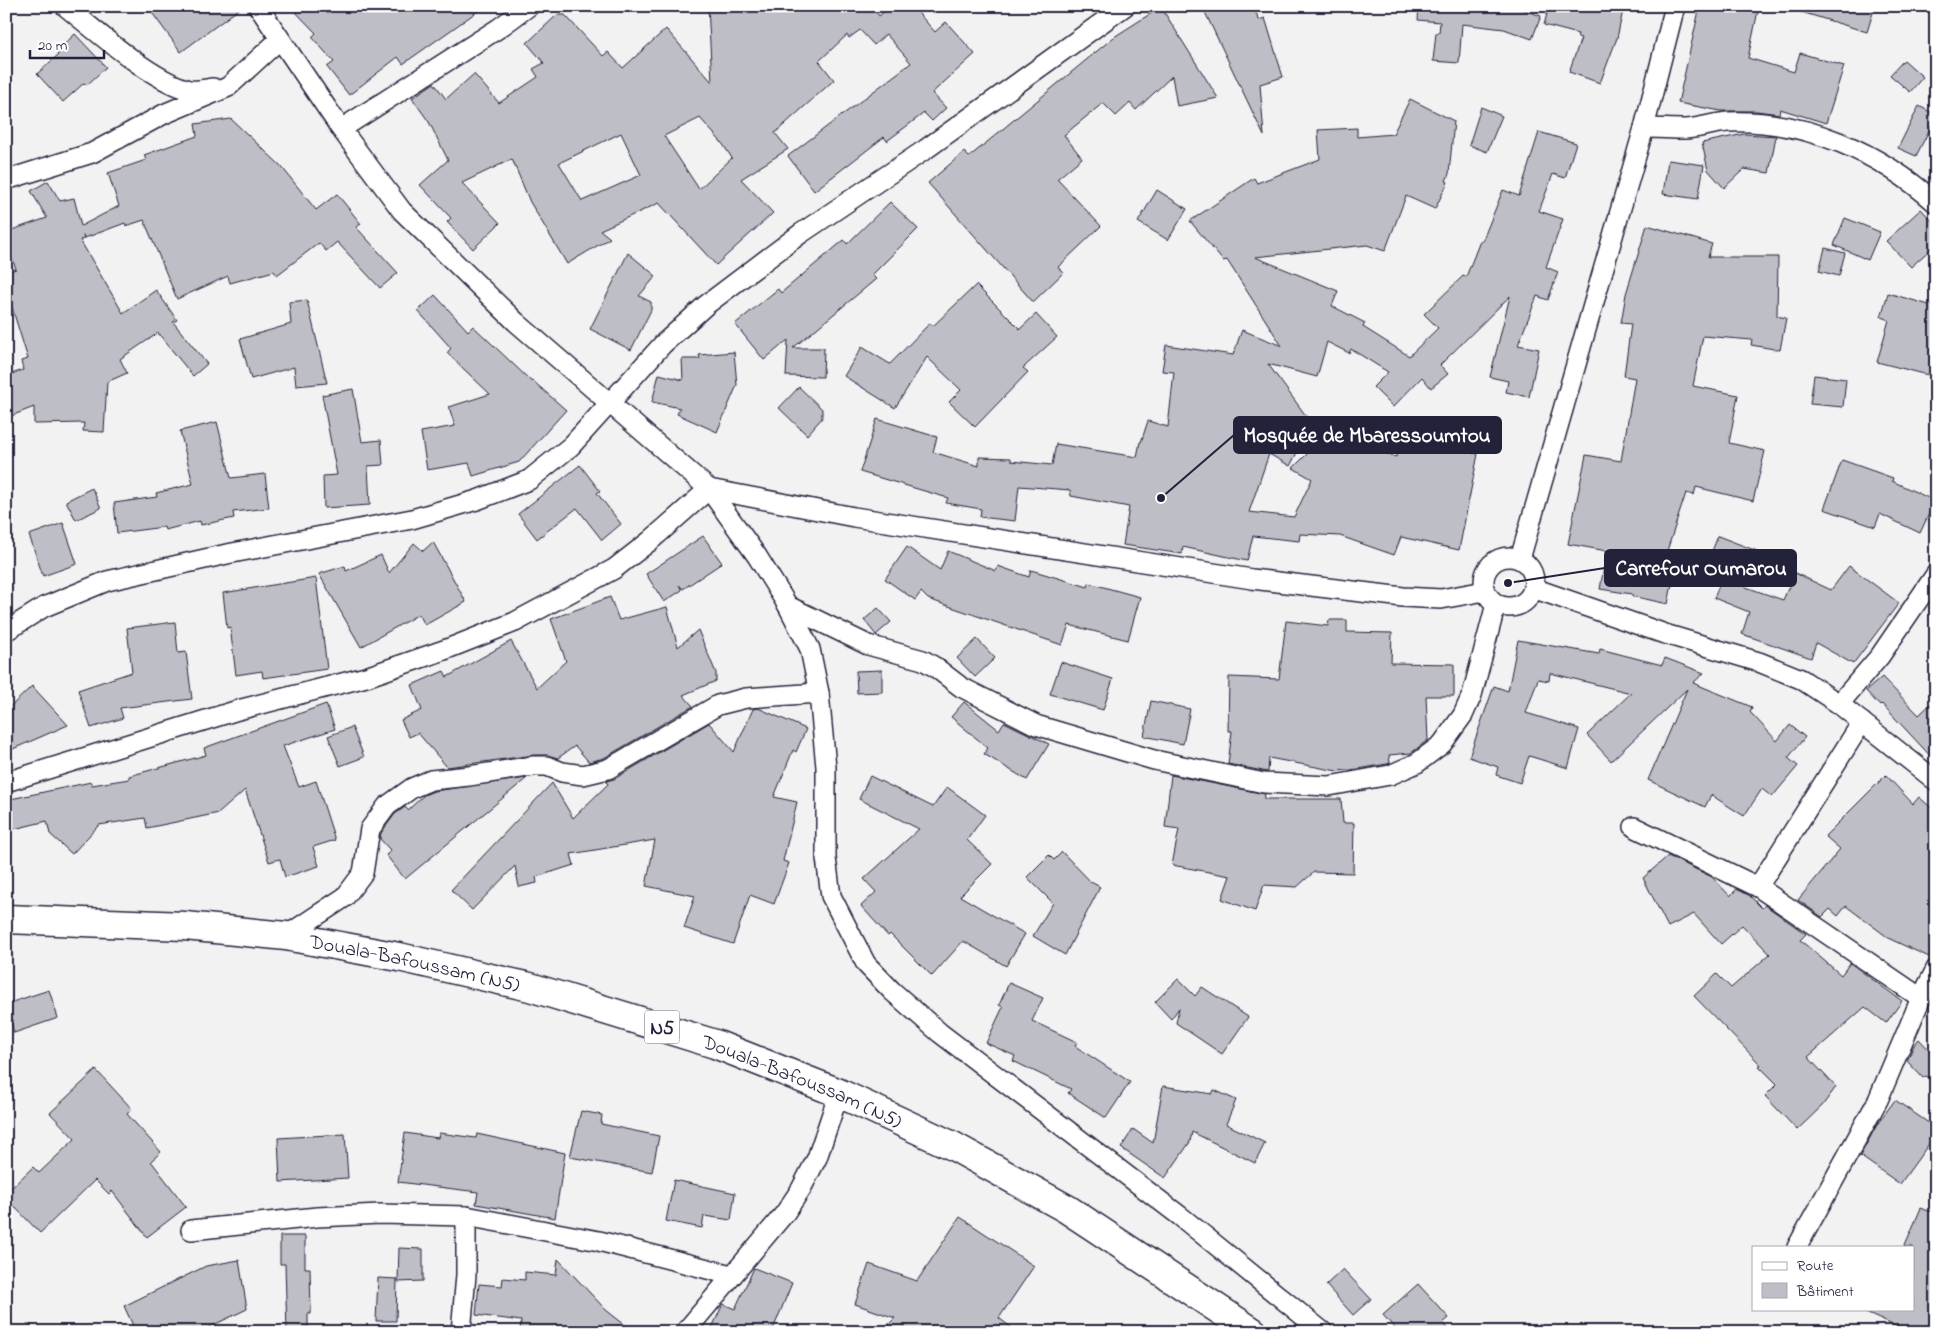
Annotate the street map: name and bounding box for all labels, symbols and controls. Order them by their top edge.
scale bar [30,28,104,60]
text: 20 m [38,35,68,57]
callout: Mosquée de Mbaressoumtou [1234,417,1501,453]
text: Mosquée de Mbaressoumtou [1243,422,1491,452]
callout: Carrefour Oumarou [1605,550,1796,586]
text: Carrefour Oumarou [1615,555,1787,585]
street label: Douala-Bafoussam (N5) [306,928,522,1001]
road number: N5 [644,1010,680,1044]
street label: Douala-Bafoussam (N5) [697,1029,906,1137]
legend [1752,1246,1914,1310]
text: Route [1797,1255,1834,1277]
text: Bâtiment [1796,1281,1854,1303]

